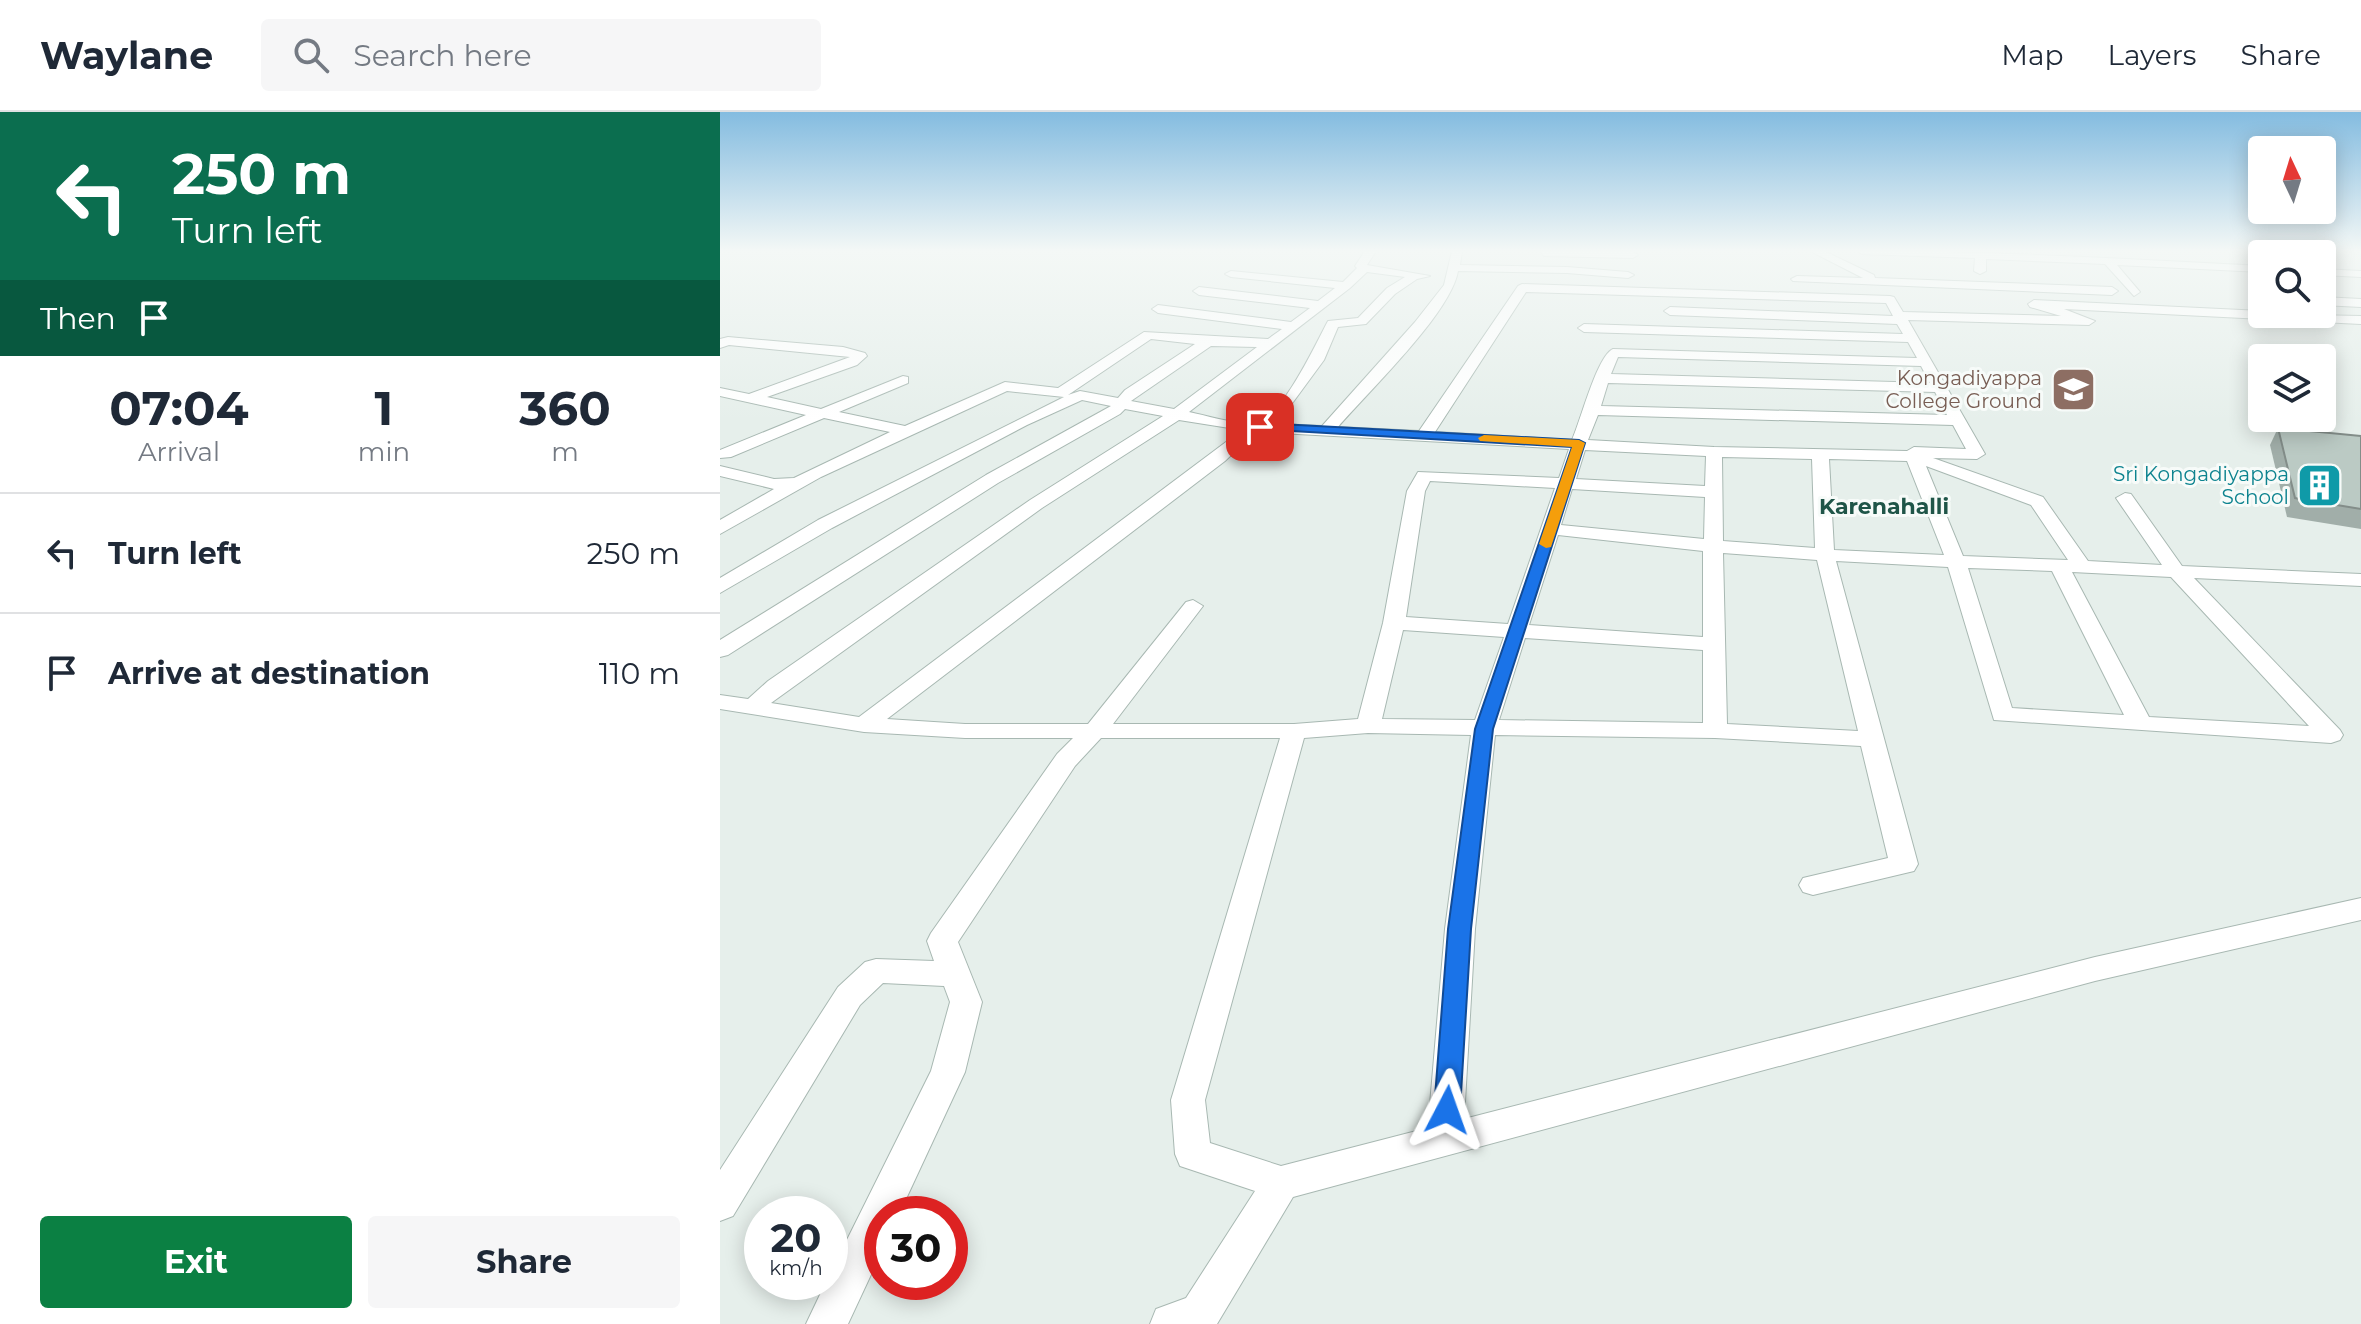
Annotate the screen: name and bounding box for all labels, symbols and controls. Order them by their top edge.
search box [261,19,821,91]
text: Waylane [40,32,213,79]
icon: search [289,33,333,77]
text: Search here [353,37,532,74]
text: Map [2001,38,2064,72]
text: Layers [2108,38,2197,72]
text: Share [2241,38,2321,72]
north arrow [2248,136,2336,224]
map controls [2248,136,2336,432]
text: 250 m [172,140,351,208]
icon: left [40,144,144,248]
text: Turn left [172,208,323,252]
button: search [2248,240,2336,328]
icon: arrive [132,296,176,340]
text: Then [40,300,116,337]
button: layers [2248,344,2336,432]
school or university icon: Kongadiyappa College Ground [2049,365,2097,413]
place label: Kongadiyappa College Ground [1886,366,2042,413]
text: 07:04 [109,379,249,437]
text: 1 [375,379,393,437]
text: 360 [519,379,611,437]
pin [1226,393,1294,461]
icon: arrive [1238,405,1282,449]
text: Arrival [138,436,220,468]
text: min [358,436,410,468]
text: m [551,436,579,468]
building icon: Sri Kongadiyappa School [2296,461,2344,509]
place label: Sri Kongadiyappa School [2113,462,2289,509]
district label: Karenahalli [1819,493,1949,520]
icon: left [40,531,84,575]
text: Turn left [108,535,241,572]
text: 250 m [586,535,680,572]
icon: arrive [40,651,84,695]
text: Arrive at destination [108,655,430,692]
text: 110 m [599,655,680,692]
position arrow [1405,1068,1489,1152]
speed limit sign: 30 [864,1196,968,1300]
text: 20 [771,1213,821,1262]
button: Exit [40,1216,352,1308]
button: Share [368,1216,680,1308]
text: km/h [769,1256,823,1280]

